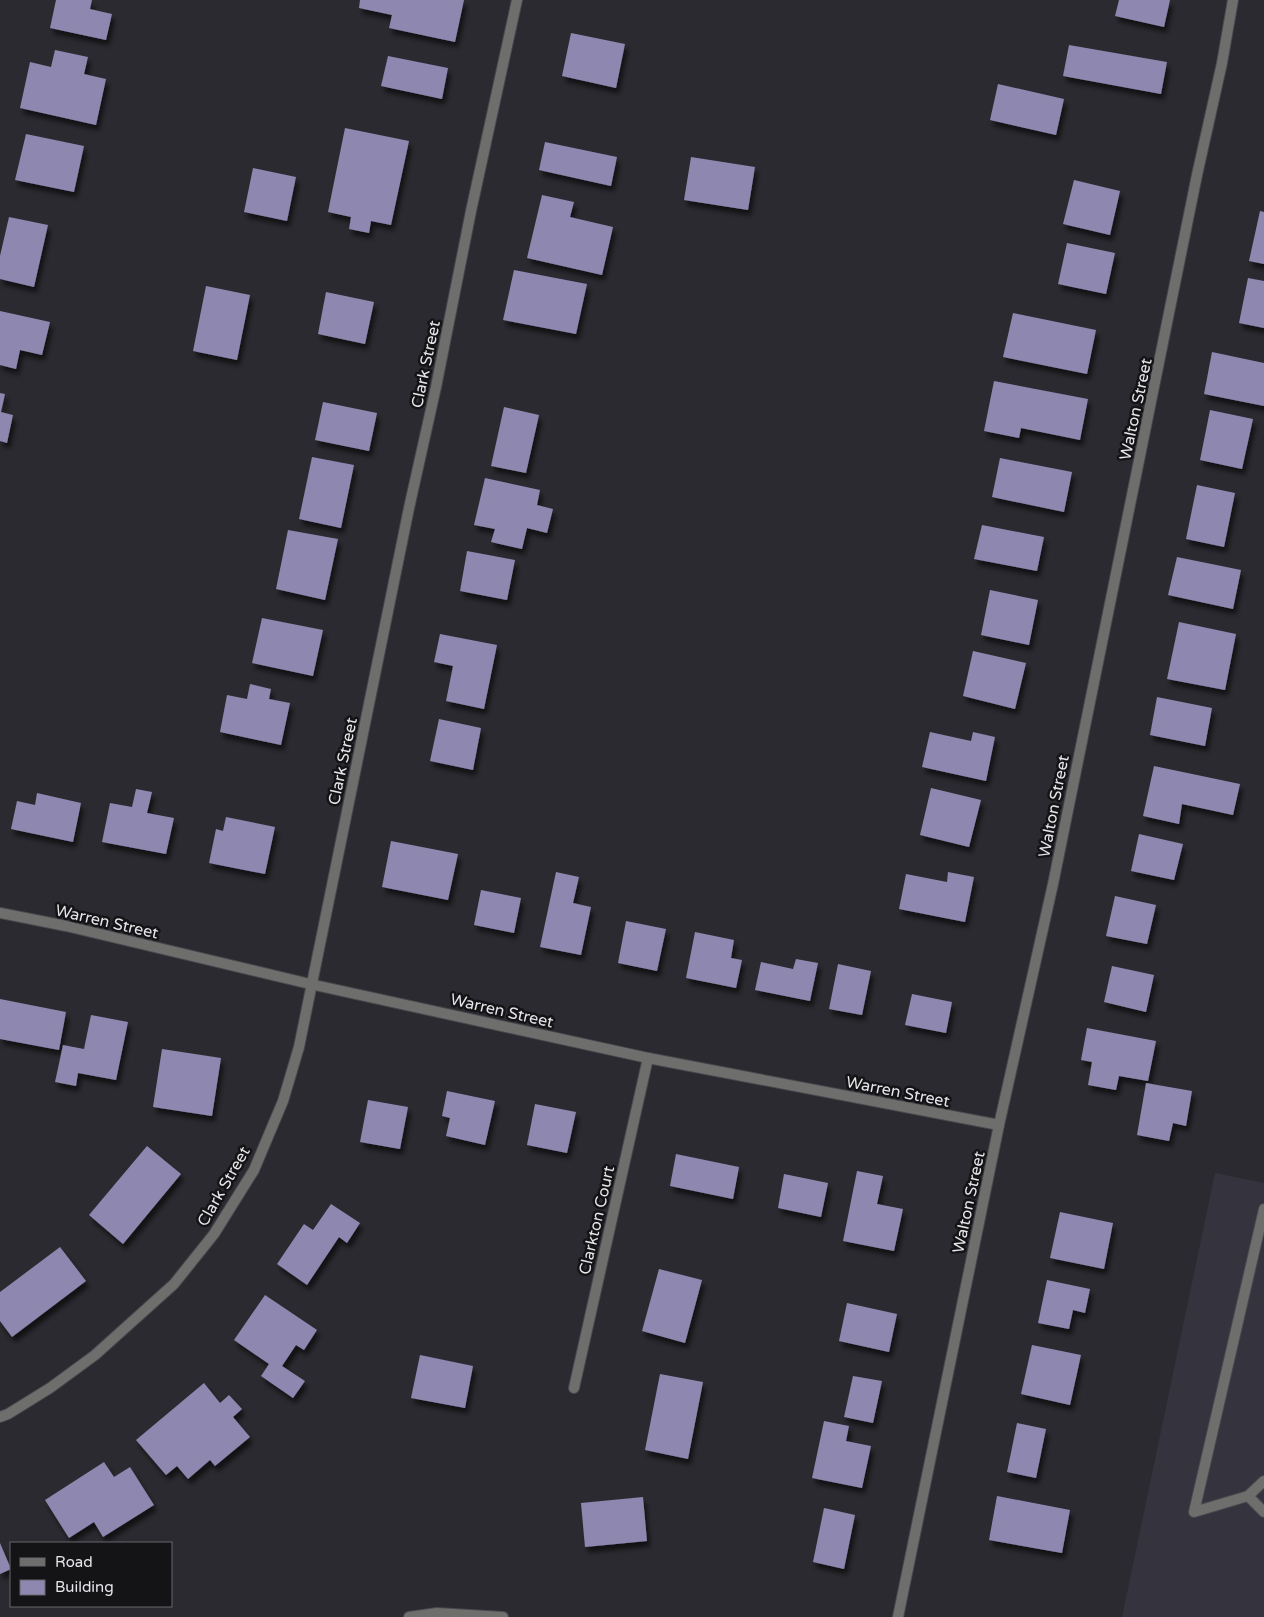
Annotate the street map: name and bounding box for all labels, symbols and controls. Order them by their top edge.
street label: Clark Street [407,319,445,410]
street label: Walton Street [1115,356,1157,462]
street label: Clark Street [324,716,362,807]
street label: Walton Street [1034,753,1074,859]
street label: Warren Street [53,900,160,944]
street label: Warren Street [448,989,555,1033]
street label: Warren Street [844,1072,951,1112]
street label: Clark Street [193,1143,255,1230]
street label: Walton Street [948,1149,990,1255]
street label: Clarkton Court [575,1164,619,1277]
legend [10,1542,172,1607]
text: Road [55,1553,93,1571]
text: Building [55,1578,114,1596]

